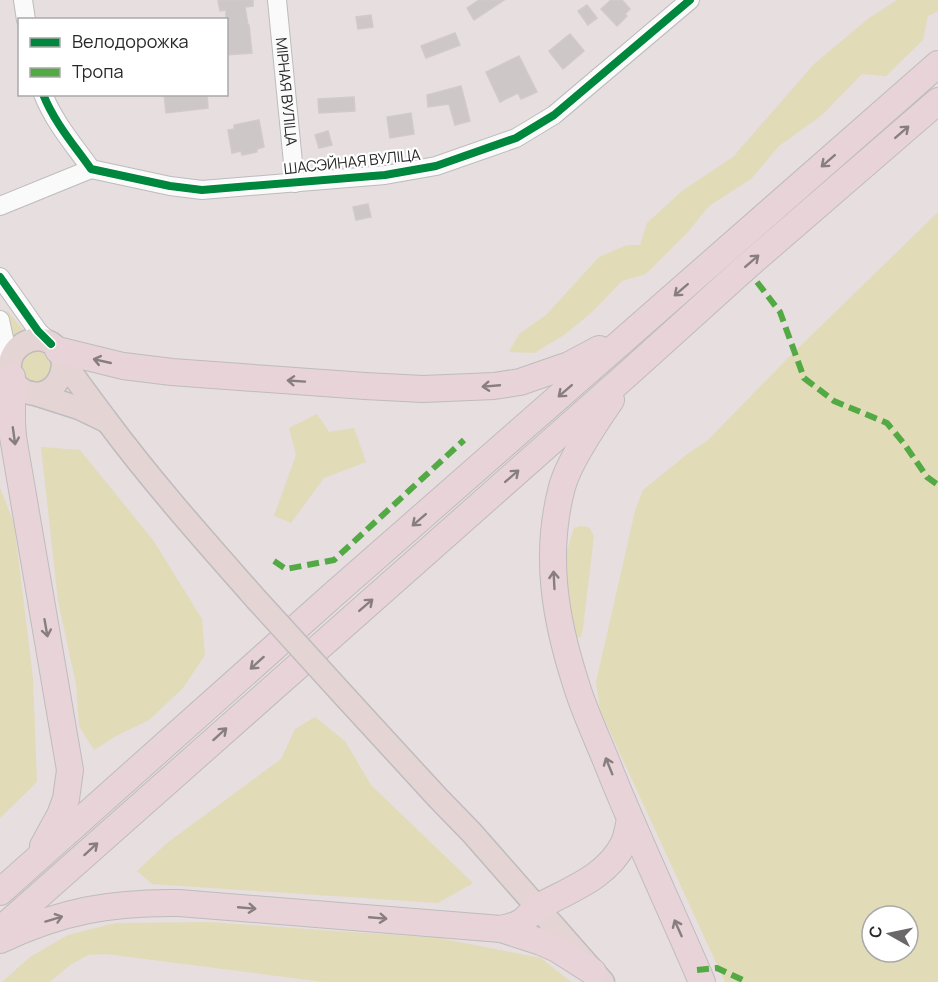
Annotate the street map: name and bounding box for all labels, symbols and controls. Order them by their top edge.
legend [18,18,228,96]
text: Велодорожка [72,29,189,53]
street label: МІРНАЯ ВУЛІЦА [271,36,302,147]
text: Тропа [72,59,123,83]
one-way arrow [894,125,909,139]
street label: ШАСЭЙНАЯ ВУЛІЦА [283,144,422,179]
one-way arrow [821,154,836,168]
one-way arrow [745,254,760,268]
one-way arrow [673,283,689,296]
one-way arrow [93,355,112,366]
one-way arrow [286,376,306,387]
one-way arrow [481,381,501,392]
one-way arrow [558,384,573,398]
one-way arrow [8,425,19,445]
one-way arrow [504,469,519,483]
one-way arrow [412,513,427,527]
one-way arrow [548,570,559,590]
one-way arrow [358,598,373,612]
one-way arrow [40,617,51,637]
one-way arrow [250,656,265,670]
one-way arrow [212,727,227,741]
one-way arrow [602,757,613,776]
one-way arrow [83,842,98,856]
one-way arrow [237,902,257,913]
north arrow [860,904,920,964]
one-way arrow [44,912,63,923]
one-way arrow [367,913,387,924]
one-way arrow [672,920,683,938]
text: С [863,924,887,939]

